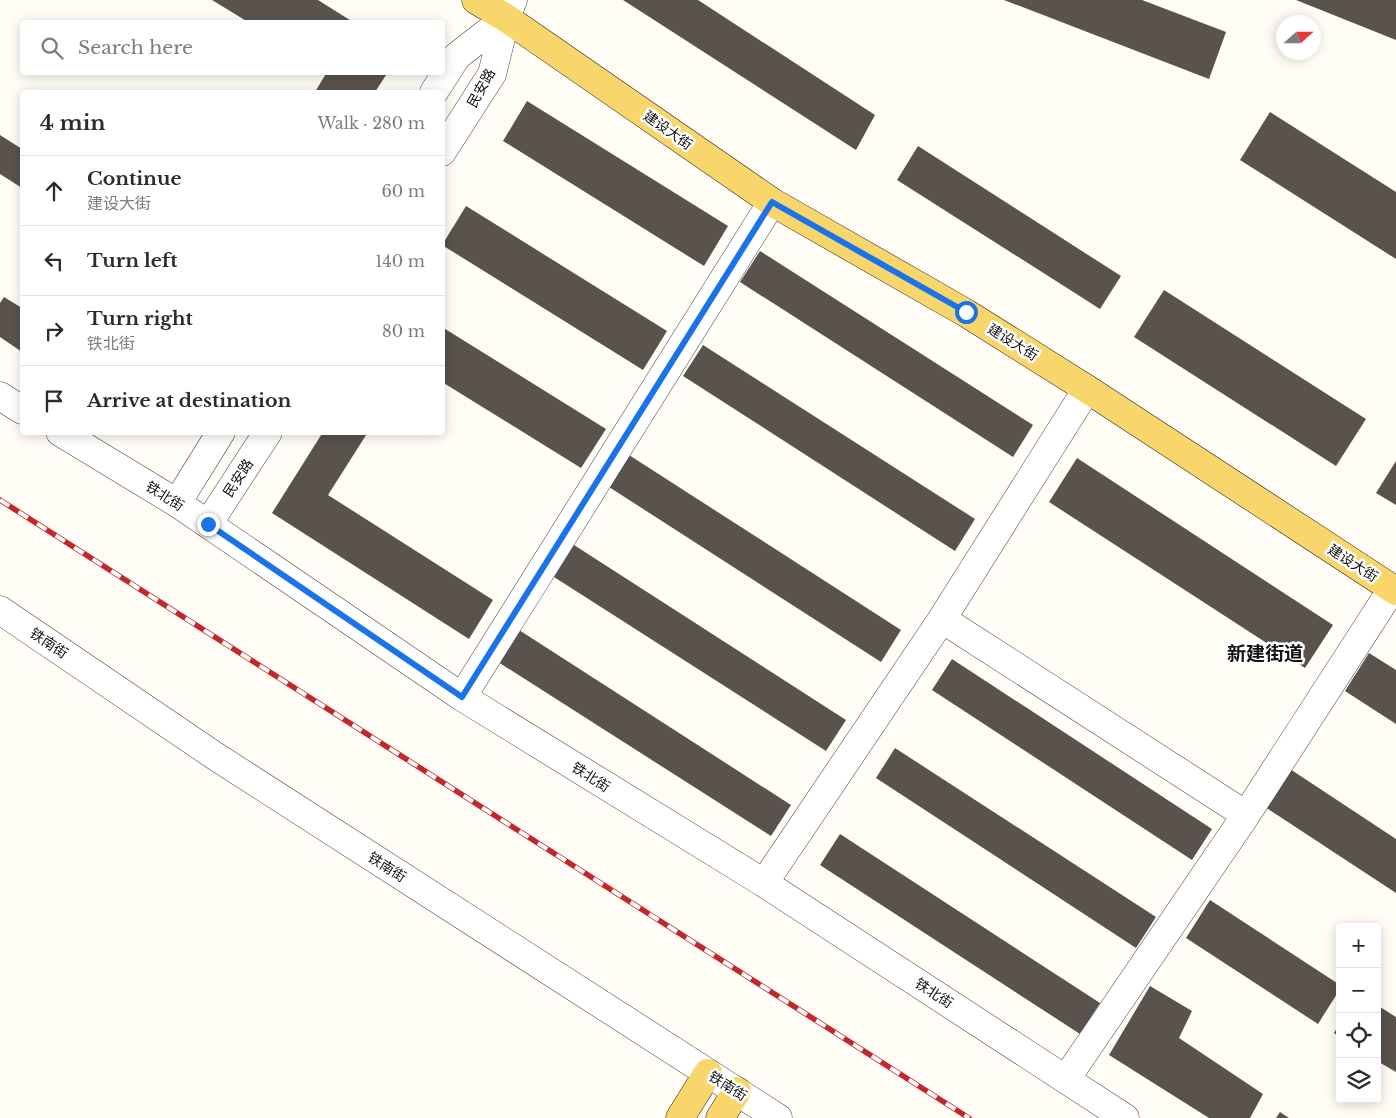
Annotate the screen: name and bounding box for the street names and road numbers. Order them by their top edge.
street label: 民安路 [463,65,499,111]
street label: 建设大街 [640,107,696,153]
street label: 建设大街 [984,320,1042,364]
street label: 民安路 [219,455,257,501]
street label: 铁北街 [142,477,188,515]
street label: 建设大街 [1325,540,1381,586]
street label: 铁南街 [27,624,71,662]
street label: 铁北街 [568,758,614,796]
street label: 铁南街 [364,848,410,886]
street label: 铁北街 [911,974,957,1012]
street label: 铁南街 [705,1067,751,1105]

